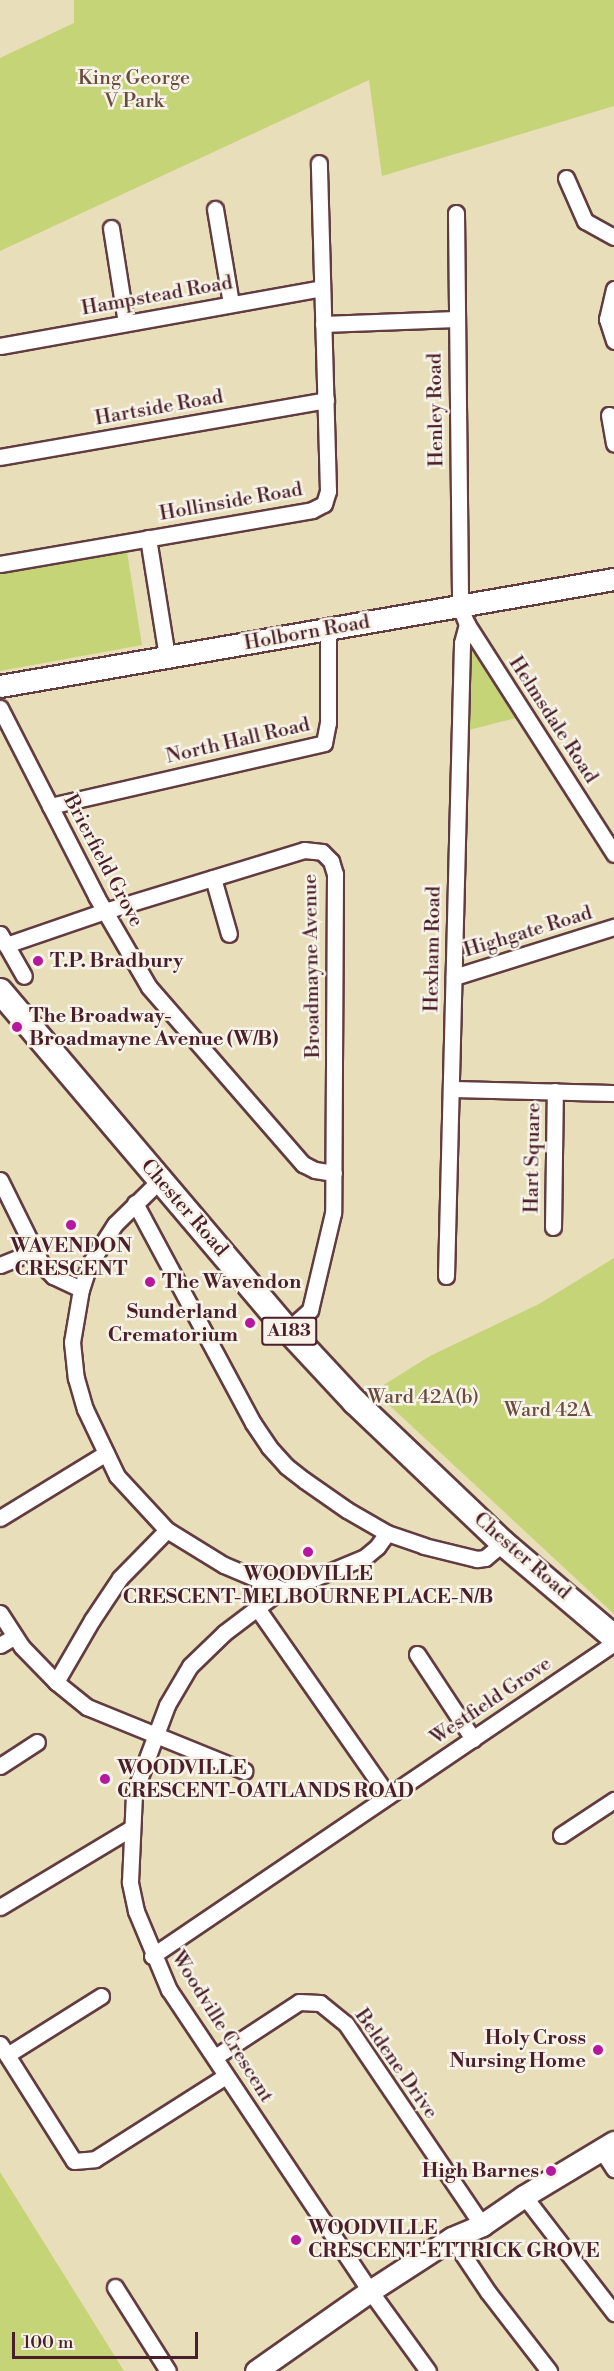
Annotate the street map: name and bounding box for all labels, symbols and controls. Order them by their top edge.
park label: King George V Park [78,67,190,114]
street label: Hampstead Road [80,271,234,321]
street label: Henley Road [423,353,449,467]
street label: Hartside Road [93,385,225,431]
street label: Hollinside Road [158,478,304,526]
street label: Holborn Road [242,610,372,656]
street label: Helmsdale Road [503,652,603,788]
street label: North Hall Road [164,713,312,769]
street label: Brierfield Grove [58,791,148,931]
street label: Broadmayne Avenue [298,874,326,1058]
street label: Hexham Road [420,886,446,1012]
street label: Highgate Road [461,901,595,963]
place label: T.P. Bradbury [50,949,183,973]
marker: T.P. Bradbury [31,954,45,968]
place label: The Broadway- Broadmayne Avenue (W/B) [29,1004,278,1051]
marker: The Broadway- Broadmayne Avenue (W/B) [10,1020,24,1034]
street label: Hart Square [520,1103,546,1213]
street label: Chester Road [135,1155,233,1261]
marker: WAVENDON CRESCENT [64,1218,78,1232]
place label: WAVENDON CRESCENT [10,1234,132,1281]
place label: The Wavendon [162,1270,301,1294]
marker: The Wavendon [143,1275,157,1289]
place label: Sunderland Crematorium [108,1300,238,1347]
marker: Sunderland Crematorium [243,1316,257,1330]
road number: A183 [260,1316,318,1346]
park label: Ward 42A(b) [367,1385,479,1409]
park label: Ward 42A [504,1398,592,1422]
street label: Chester Road [469,1507,575,1605]
marker: WOODVILLE CRESCENT-MELBOURNE PLACE-N/B [301,1545,315,1559]
place label: WOODVILLE CRESCENT-MELBOURNE PLACE-N/B [123,1562,493,1609]
street label: Westfield Grove [426,1652,556,1750]
place label: WOODVILLE CRESCENT-OATLANDS ROAD [117,1756,414,1803]
marker: WOODVILLE CRESCENT-OATLANDS ROAD [98,1772,112,1786]
street label: Woodville Crescent [166,1947,278,2107]
street label: Beldene Drive [349,2004,443,2124]
place label: Holy Cross Nursing Home [449,2026,586,2073]
marker: Holy Cross Nursing Home [591,2043,605,2057]
place label: High Barnes [422,2159,539,2183]
marker: High Barnes [544,2164,558,2178]
place label: WOODVILLE CRESCENT-ETTRICK GROVE [308,2216,599,2263]
marker: WOODVILLE CRESCENT-ETTRICK GROVE [289,2233,303,2247]
scale bar [15,2320,201,2358]
text: 100 m [23,2331,74,2354]

